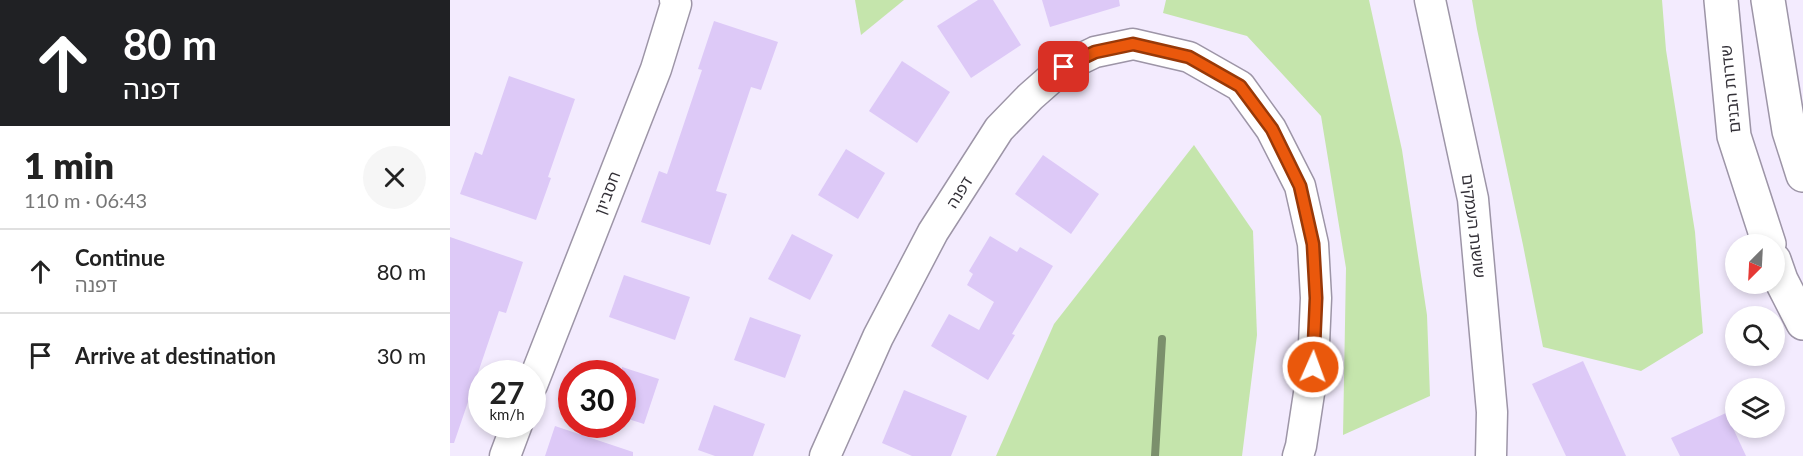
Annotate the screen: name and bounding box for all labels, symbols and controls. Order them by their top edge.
text: 80 m [123,19,217,69]
icon: ahead [24,24,102,102]
pin [1038,41,1089,92]
street label: שדרות הבנים [1715,44,1744,134]
icon: arrive [1047,50,1080,83]
text: דפנה [123,72,180,105]
text: 1 min [24,143,114,187]
button: close [363,146,426,209]
street label: חסביון [590,168,623,217]
street label: דפנה [942,172,976,211]
street label: שושנת העמקים [1459,173,1490,279]
text: 110 m · 06:43 [24,188,147,212]
north arrow [1725,234,1785,294]
map controls [1725,234,1785,438]
text: Continue [75,244,165,271]
icon: ahead [24,255,57,288]
text: 80 m [377,258,426,285]
text: דפנה [75,272,117,296]
button: search [1725,306,1785,366]
position arrow [1281,335,1345,399]
icon: arrive [24,339,57,372]
text: Arrive at destination [75,342,276,369]
text: 30 m [377,342,426,369]
speed limit sign: 30 [558,360,636,438]
text: 27 [490,374,524,410]
button: layers [1725,378,1785,438]
text: km/h [489,405,525,423]

